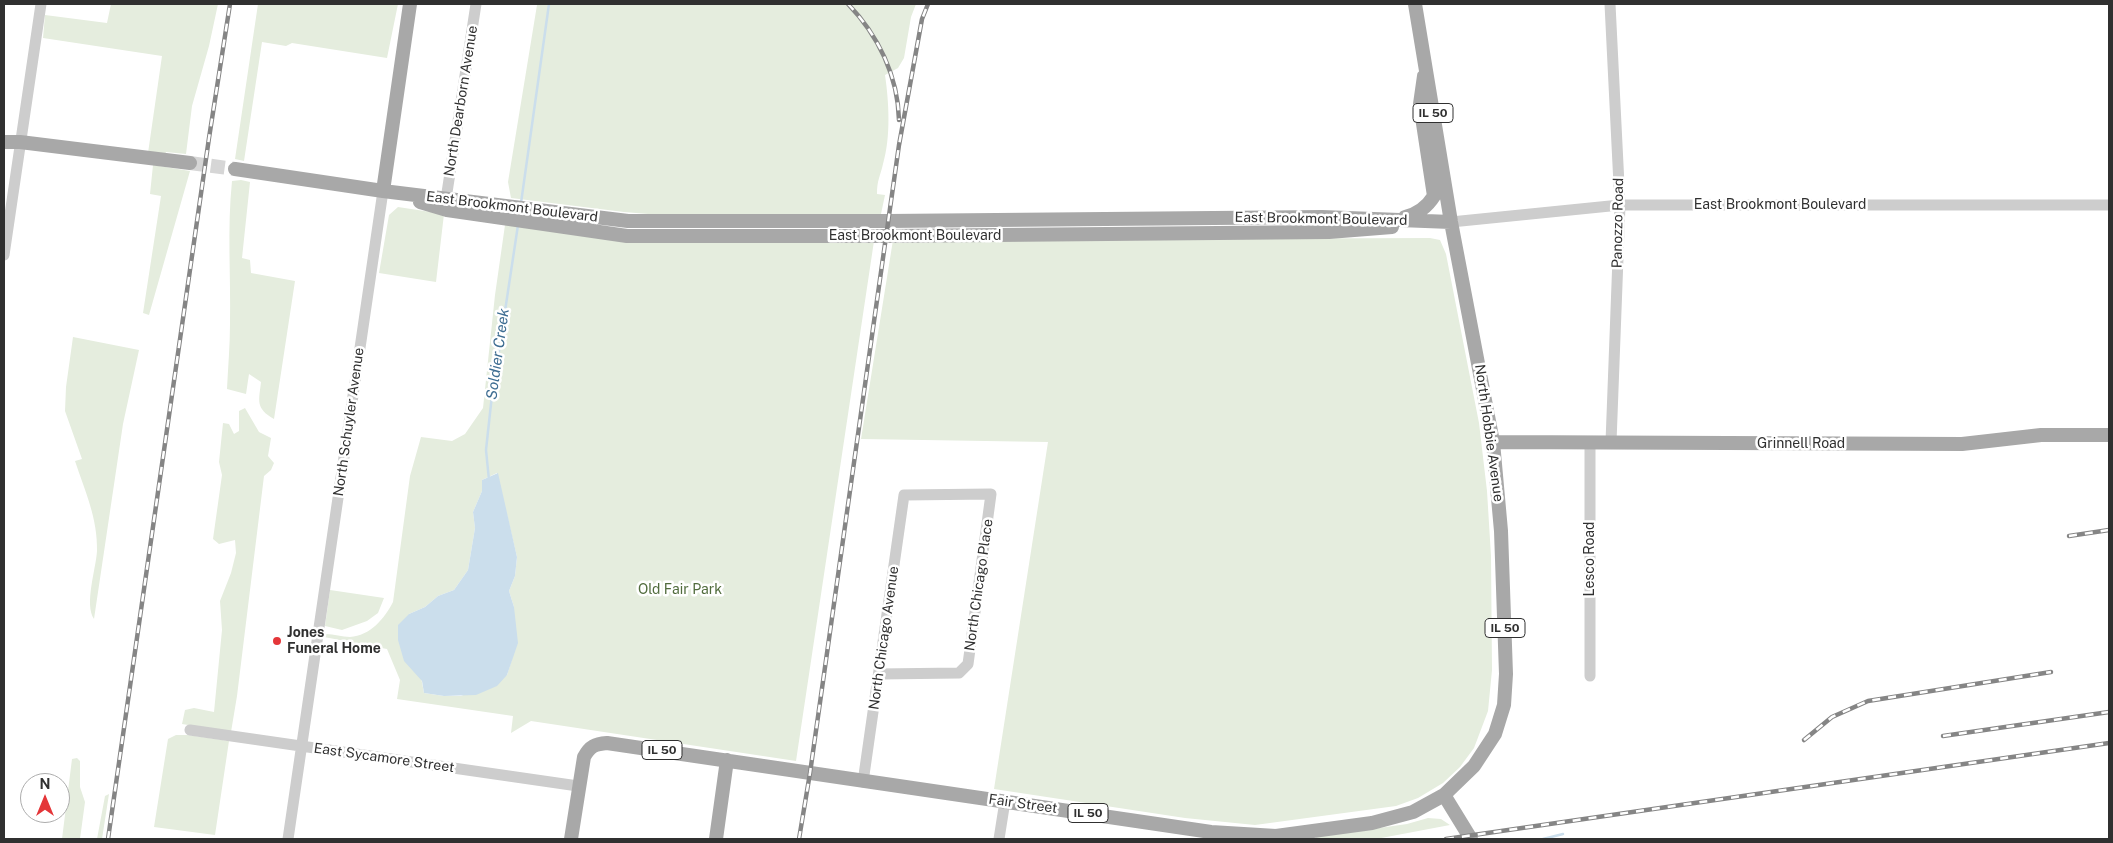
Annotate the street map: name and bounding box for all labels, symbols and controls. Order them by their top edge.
street label: North Dearborn Avenue [441,24,481,178]
road number: IL 50 [1413,104,1453,122]
street label: Panozzo Road [1609,178,1627,268]
street label: East Brookmont Boulevard [425,188,599,226]
street label: East Brookmont Boulevard [1694,197,1866,213]
street label: East Brookmont Boulevard [1235,209,1407,229]
street label: East Brookmont Boulevard [829,228,1001,244]
water label: Soldier Creek [483,307,513,401]
street label: North Schuyler Avenue [330,347,368,497]
street label: North Hobbie Avenue [1471,363,1507,503]
street label: Grinnell Road [1757,436,1845,452]
street label: North Chicago Place [961,518,997,652]
street label: Lesco Road [1582,522,1598,596]
street label: North Chicago Avenue [866,565,902,711]
park label: Old Fair Park [638,582,722,598]
road number: IL 50 [1485,618,1525,638]
place label: Jones Funeral Home [287,625,381,658]
marker: Jones Funeral Home [271,635,283,647]
street label: East Sycamore Street [313,740,455,776]
road number: IL 50 [642,740,682,760]
north arrow [20,773,70,823]
text: N [40,776,50,792]
street label: Fair Street [988,791,1058,817]
road number: IL 50 [1068,804,1108,822]

